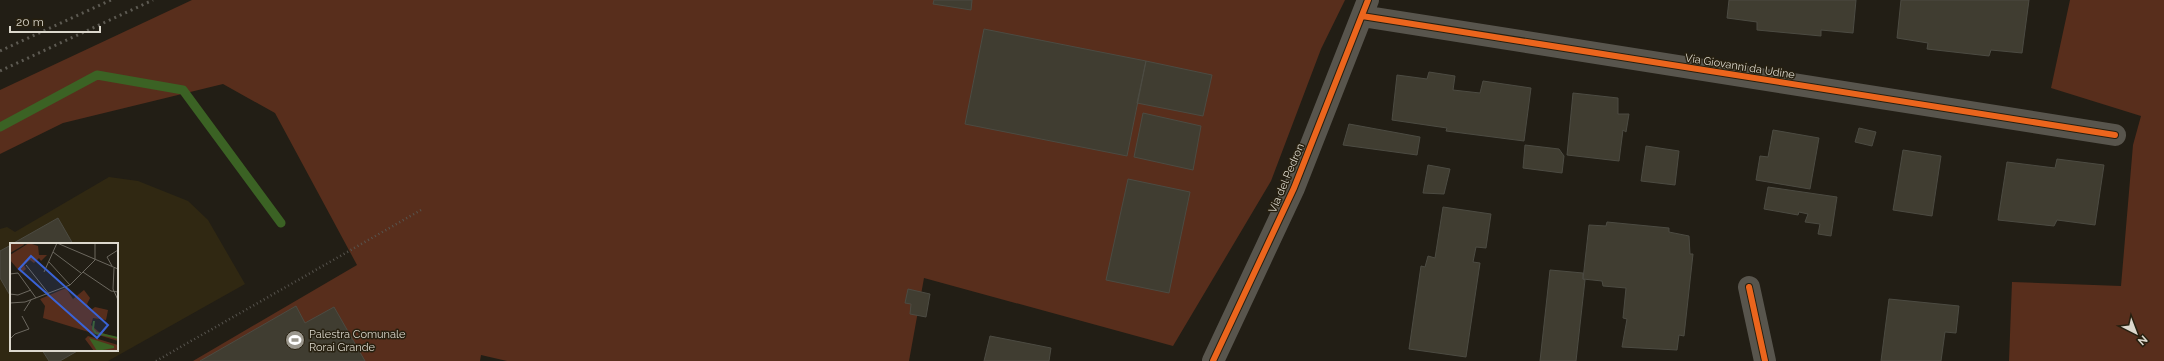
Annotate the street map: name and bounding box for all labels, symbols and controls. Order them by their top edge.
scale bar [10,8,100,34]
text: 20 m [16,15,44,29]
street label: Via Giovanni da Udine [1684,51,1796,82]
street label: Via del Pedron [1266,142,1307,215]
inset map [10,243,118,351]
north arrow [2116,313,2156,353]
place label: Palestra Comunale Rorai Grande [309,328,406,354]
sports icon: Palestra Comunale Rorai Grande [284,329,306,351]
text: N [2135,332,2150,348]

